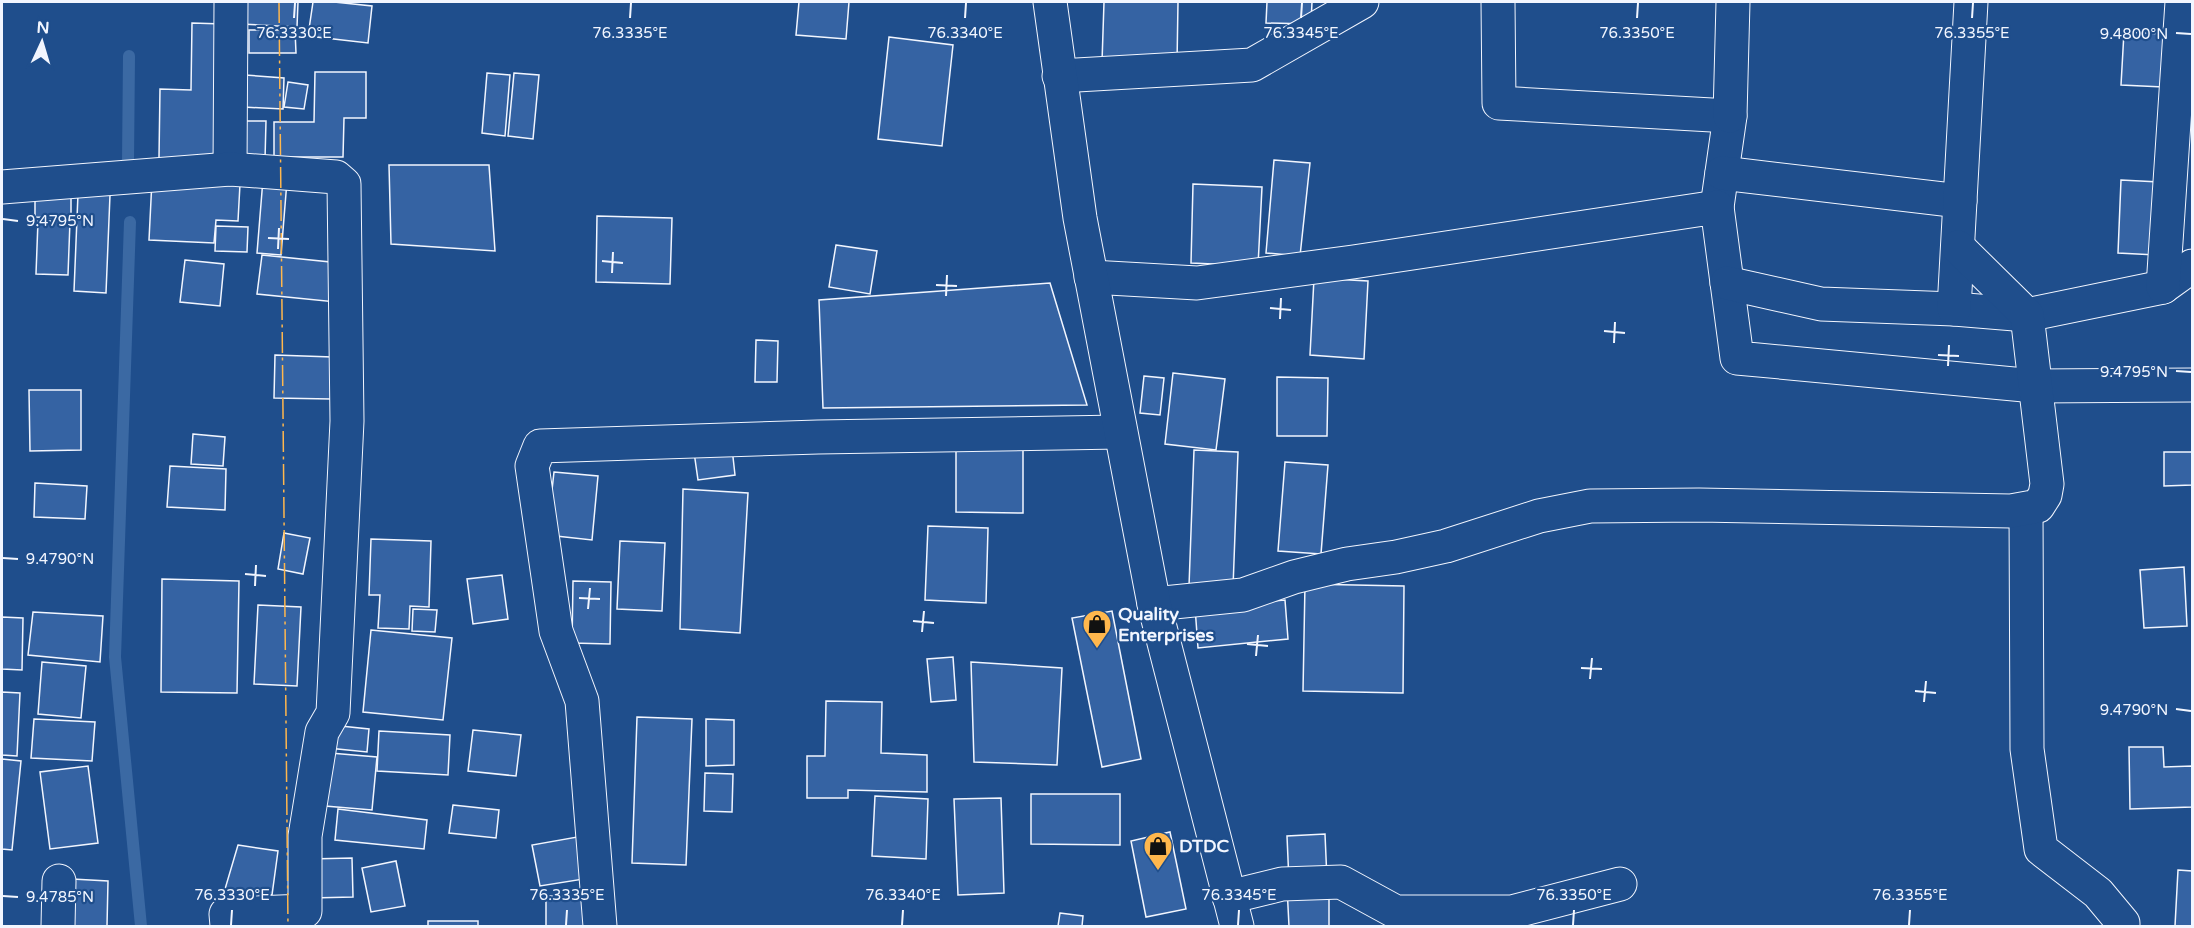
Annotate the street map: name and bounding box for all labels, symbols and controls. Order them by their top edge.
north arrow [12,12,72,72]
text: N [36,18,50,38]
text: 76.3330°E [256,24,332,42]
text: 76.3335°E [592,24,668,42]
text: 76.3340°E [927,24,1003,42]
text: 76.3345°E [1263,24,1339,42]
text: 76.3350°E [1599,24,1675,42]
text: 76.3355°E [1934,24,2010,42]
text: 9.4800°N [2100,25,2168,43]
text: 9.4795°N [26,212,94,230]
text: 9.4795°N [2100,363,2168,381]
text: 9.4790°N [26,550,94,568]
place label: Quality Enterprises [1118,603,1214,646]
shop icon: Quality Enterprises [1081,608,1113,650]
text: 9.4790°N [2100,701,2168,719]
shop icon: DTDC [1142,830,1174,872]
place label: DTDC [1179,835,1229,857]
text: 76.3330°E [194,886,270,904]
text: 76.3335°E [529,886,605,904]
text: 76.3340°E [865,886,941,904]
text: 76.3345°E [1201,886,1277,904]
text: 76.3350°E [1536,886,1612,904]
text: 76.3355°E [1872,886,1948,904]
text: 9.4785°N [26,888,94,906]

